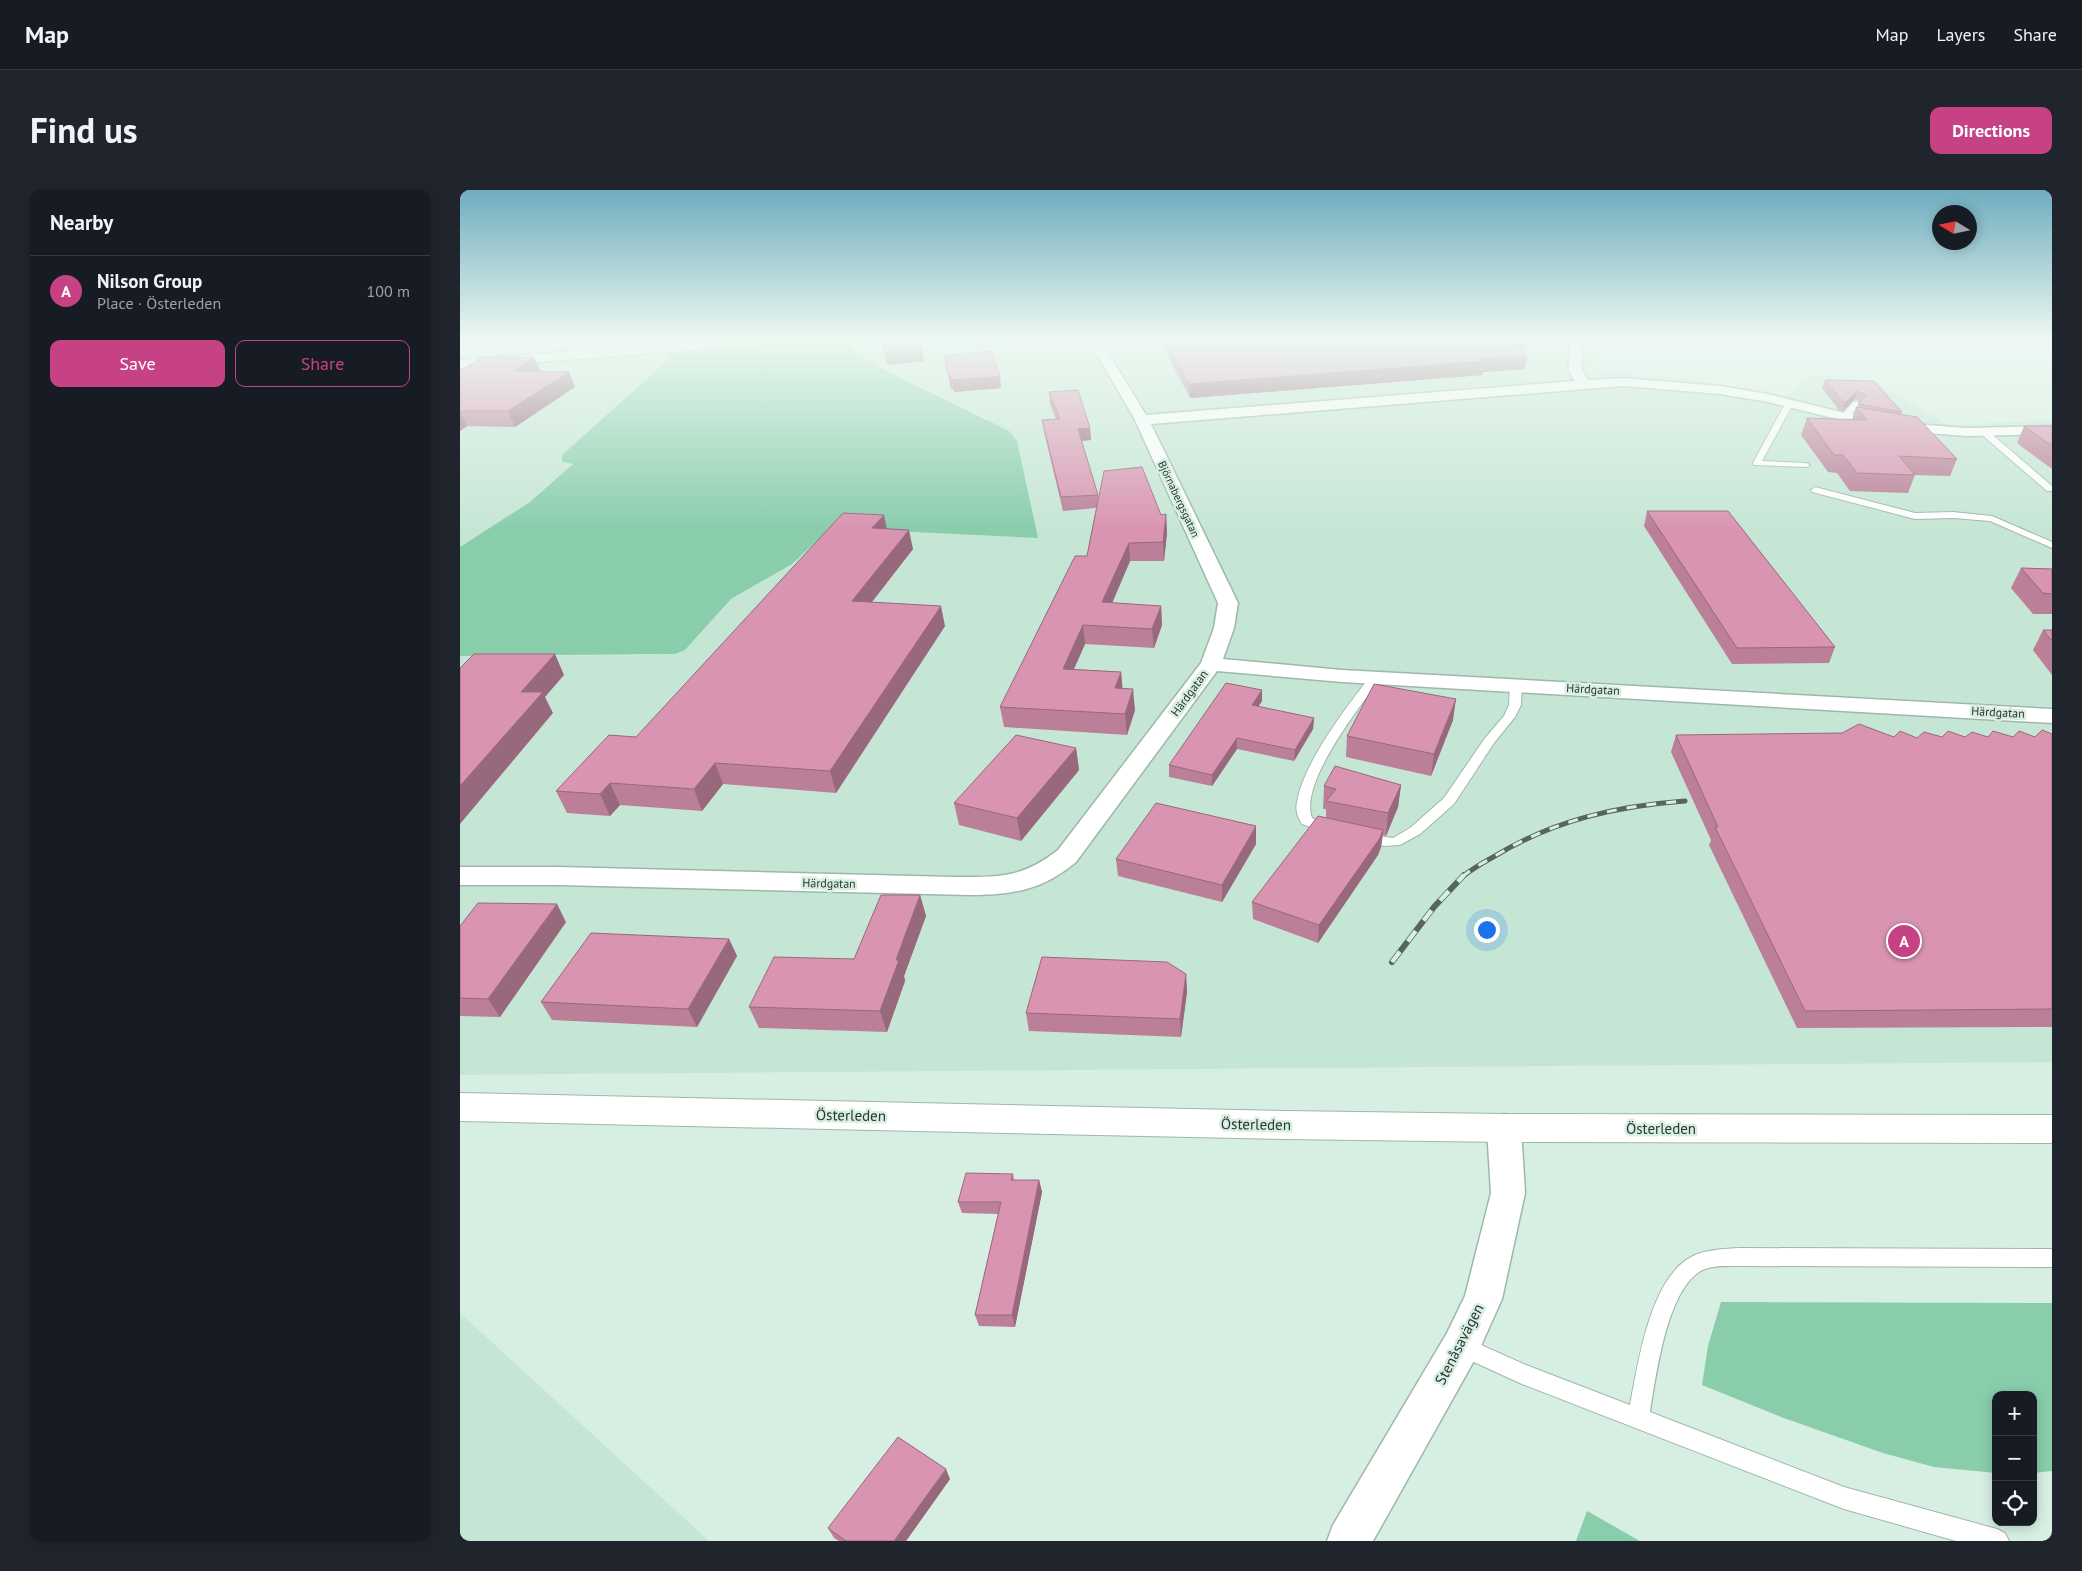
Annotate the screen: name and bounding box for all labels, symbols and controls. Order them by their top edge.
text: Map [25,19,69,50]
text: Map [1876,23,1908,46]
text: Layers [1936,23,1985,46]
text: Share [2013,23,2057,46]
text: Find us [30,107,138,153]
button: Directions [1930,107,2052,154]
north arrow [1932,205,1977,250]
text: Nearby [50,209,113,236]
text: Nilson Group [97,269,202,293]
text: A [61,281,71,301]
text: 100 m [367,281,410,301]
text: Place · Österleden [97,293,221,313]
button: Save [50,340,225,387]
button: Share [235,340,410,387]
street label: Björnabergsgatan [1155,459,1203,539]
street label: Härdgatan [1167,667,1211,719]
street label: Härdgatan [1566,680,1620,698]
street label: Härdgatan [1971,703,2025,721]
street label: Härdgatan [802,875,856,891]
your location [1474,917,1500,943]
pin: A [1888,922,1920,960]
street label: Österleden [816,1105,886,1125]
street label: Österleden [1221,1114,1291,1134]
street label: Österleden [1626,1119,1696,1138]
street label: Stenåsavägen [1430,1300,1488,1388]
map controls [1992,1391,2037,1526]
button: + [1992,1391,2037,1436]
button: − [1992,1436,2037,1481]
button: locate [1992,1481,2037,1526]

